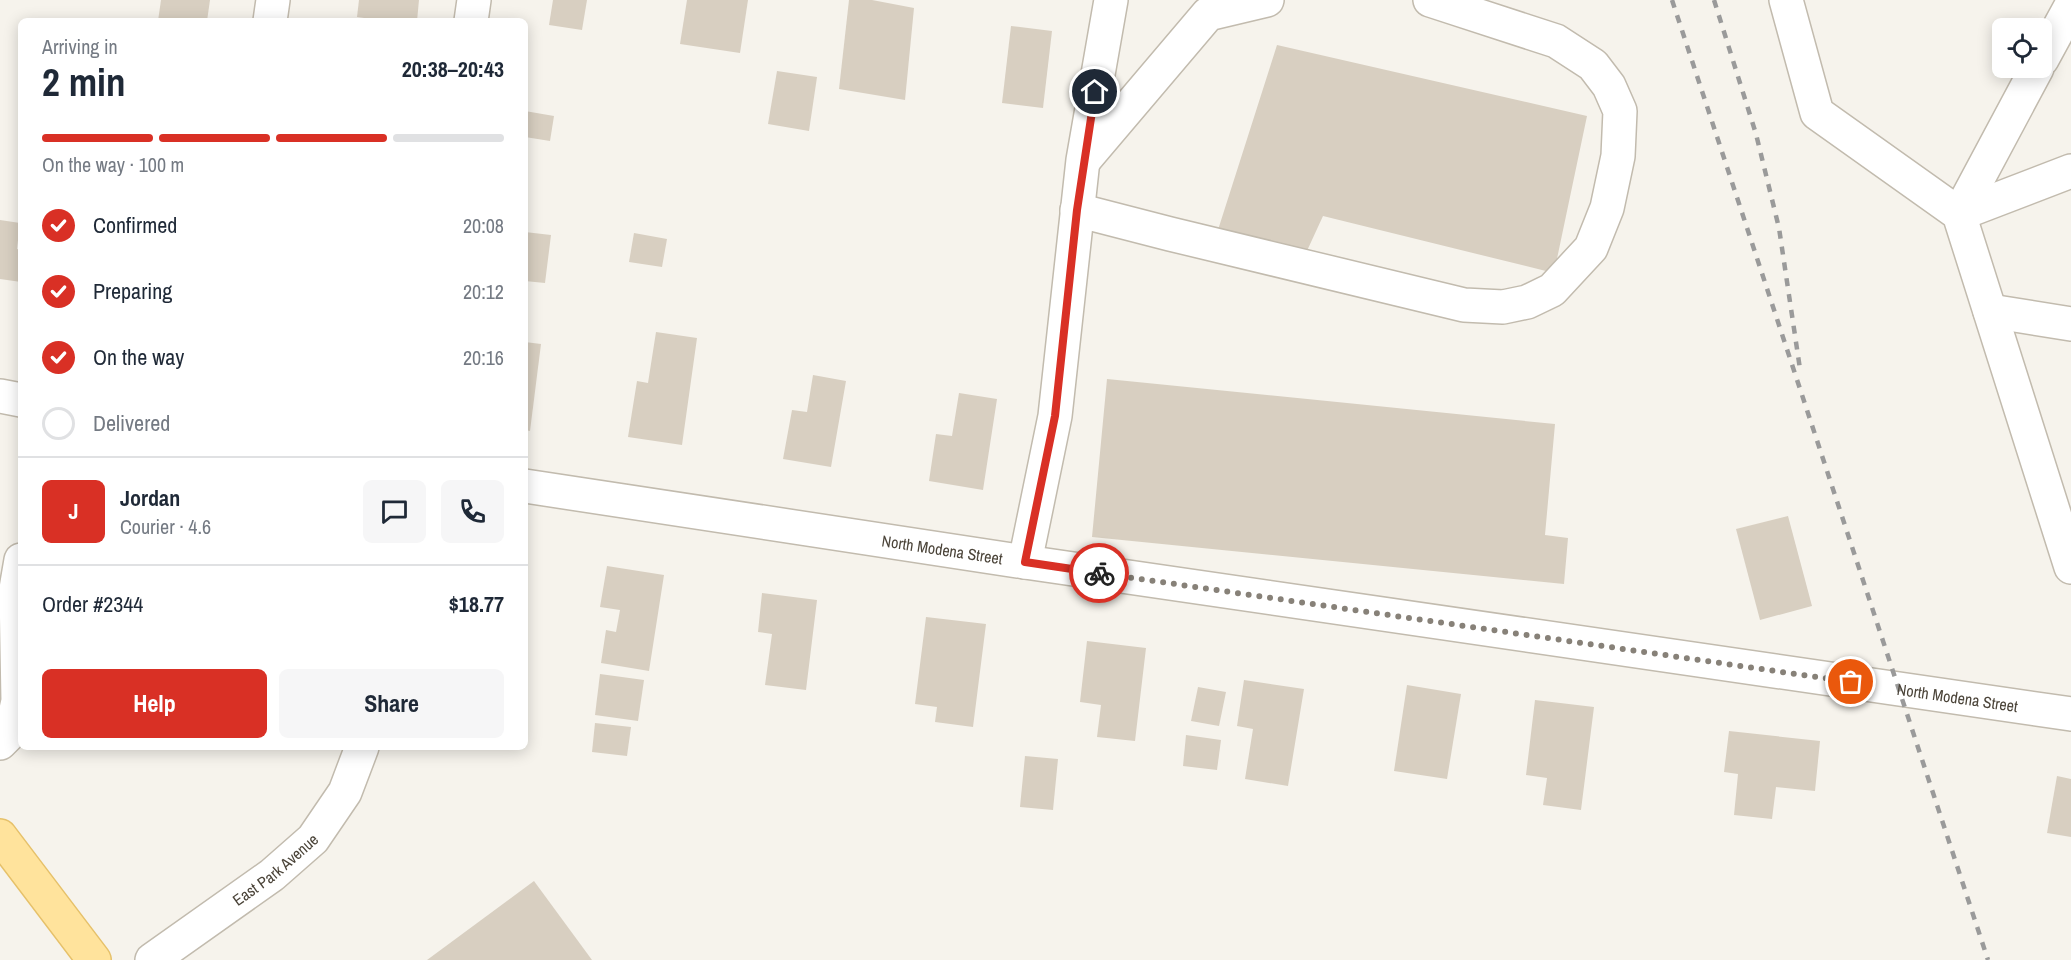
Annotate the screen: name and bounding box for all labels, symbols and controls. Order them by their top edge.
map controls [1992,18,2052,78]
button: locate [1992,18,2052,78]
text: Arriving in [42,33,118,60]
text: 20:38–20:43 [402,54,504,84]
text: 2 min [42,56,126,108]
pin [1069,66,1120,117]
icon: home [1078,75,1111,108]
text: On the way · 100 m [42,151,184,178]
icon: check [42,209,75,242]
text: Confirmed [93,210,177,240]
text: 20:08 [463,212,504,239]
icon: check [42,275,75,308]
text: Preparing [93,276,172,306]
text: 20:12 [463,278,504,305]
icon: check [42,341,75,374]
text: On the way [93,342,184,372]
text: 20:16 [463,344,504,371]
text: Delivered [93,408,170,438]
button: chat [363,480,426,543]
button: phone [441,480,504,543]
text: Jordan [120,483,180,513]
text: J [68,496,79,526]
text: Courier · 4.6 [120,513,211,540]
street label: North Modena Street [880,529,1004,570]
courier [1069,543,1129,603]
icon: bike [1083,557,1116,590]
text: Order #2344 [42,589,143,619]
text: $18.77 [449,589,504,619]
pin [1825,656,1876,707]
icon: bag [1834,665,1867,698]
button: Help [42,669,267,738]
button: Share [279,669,504,738]
street label: North Modena Street [1896,678,2020,717]
street label: East Park Avenue [228,828,323,911]

